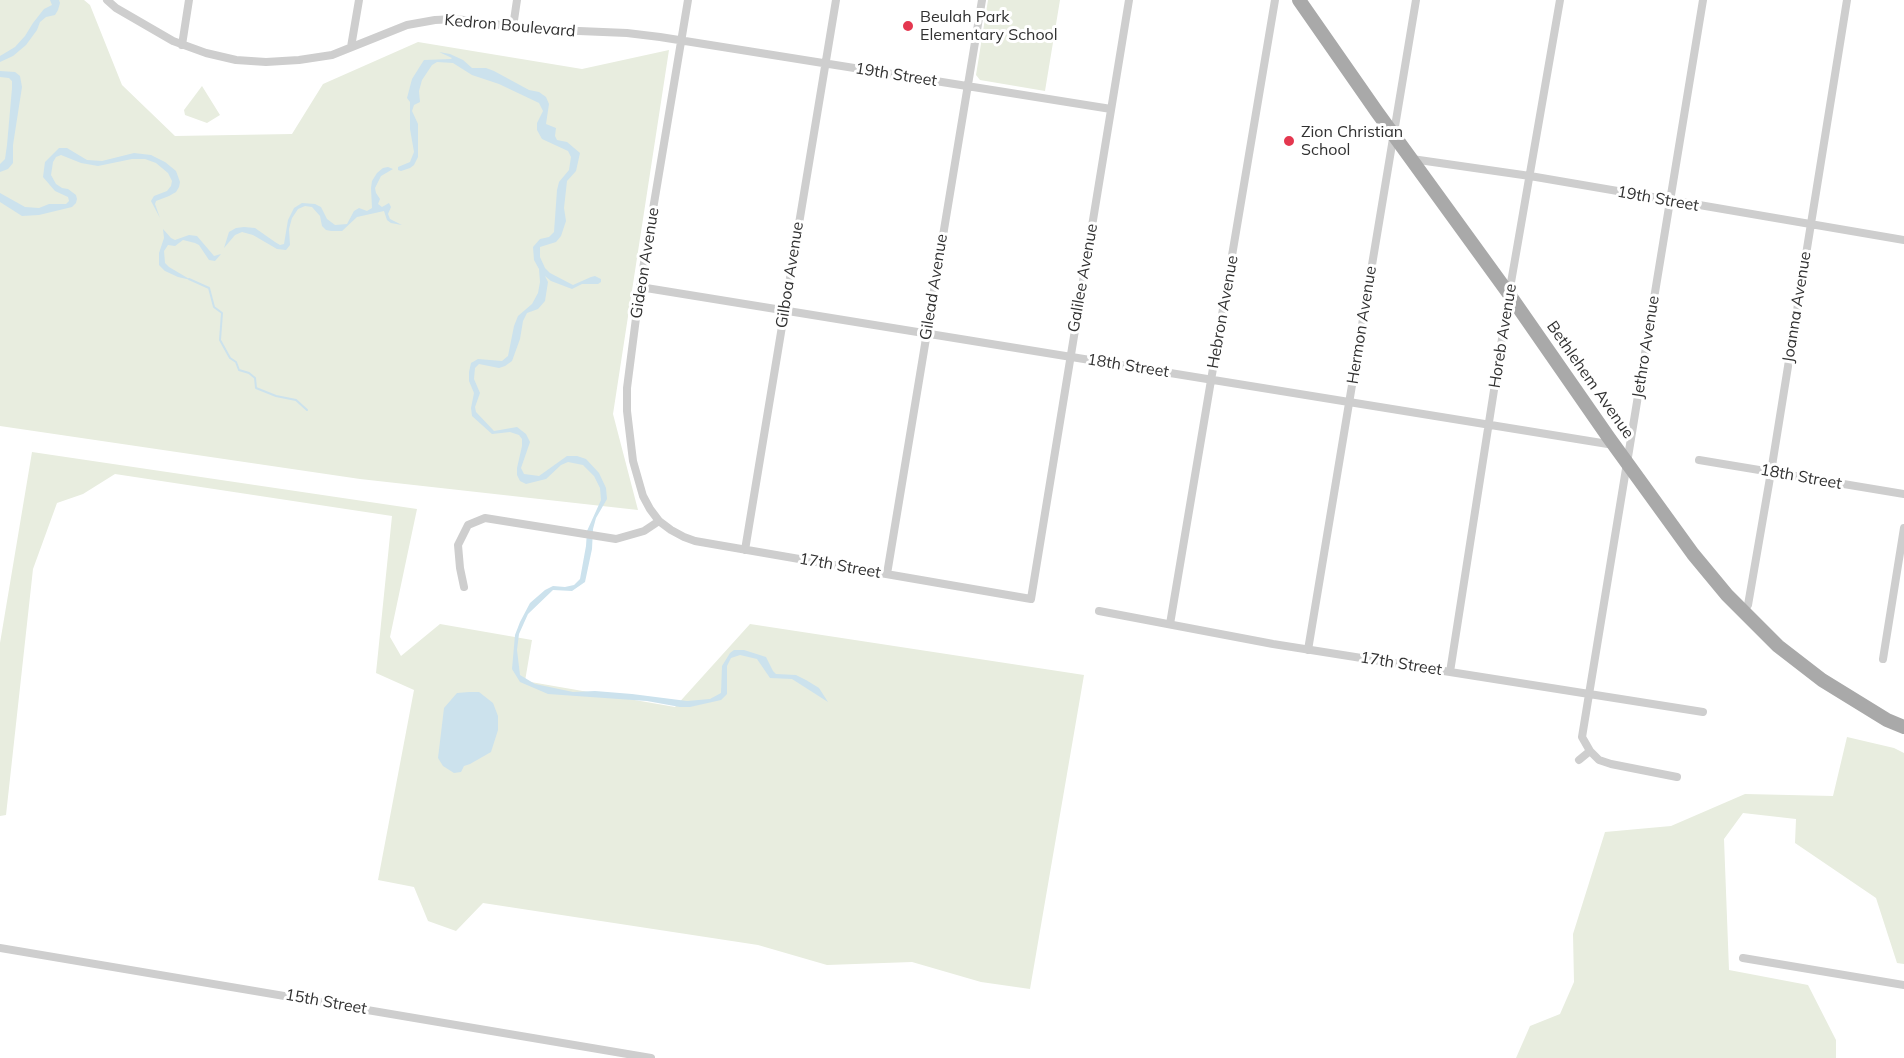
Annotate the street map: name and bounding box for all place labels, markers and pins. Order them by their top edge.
place label: Beulah Park Elementary School [920,7,1058,45]
marker: Beulah Park Elementary School [901,19,915,33]
place label: Zion Christian School [1301,122,1403,160]
marker: Zion Christian School [1282,134,1296,148]

